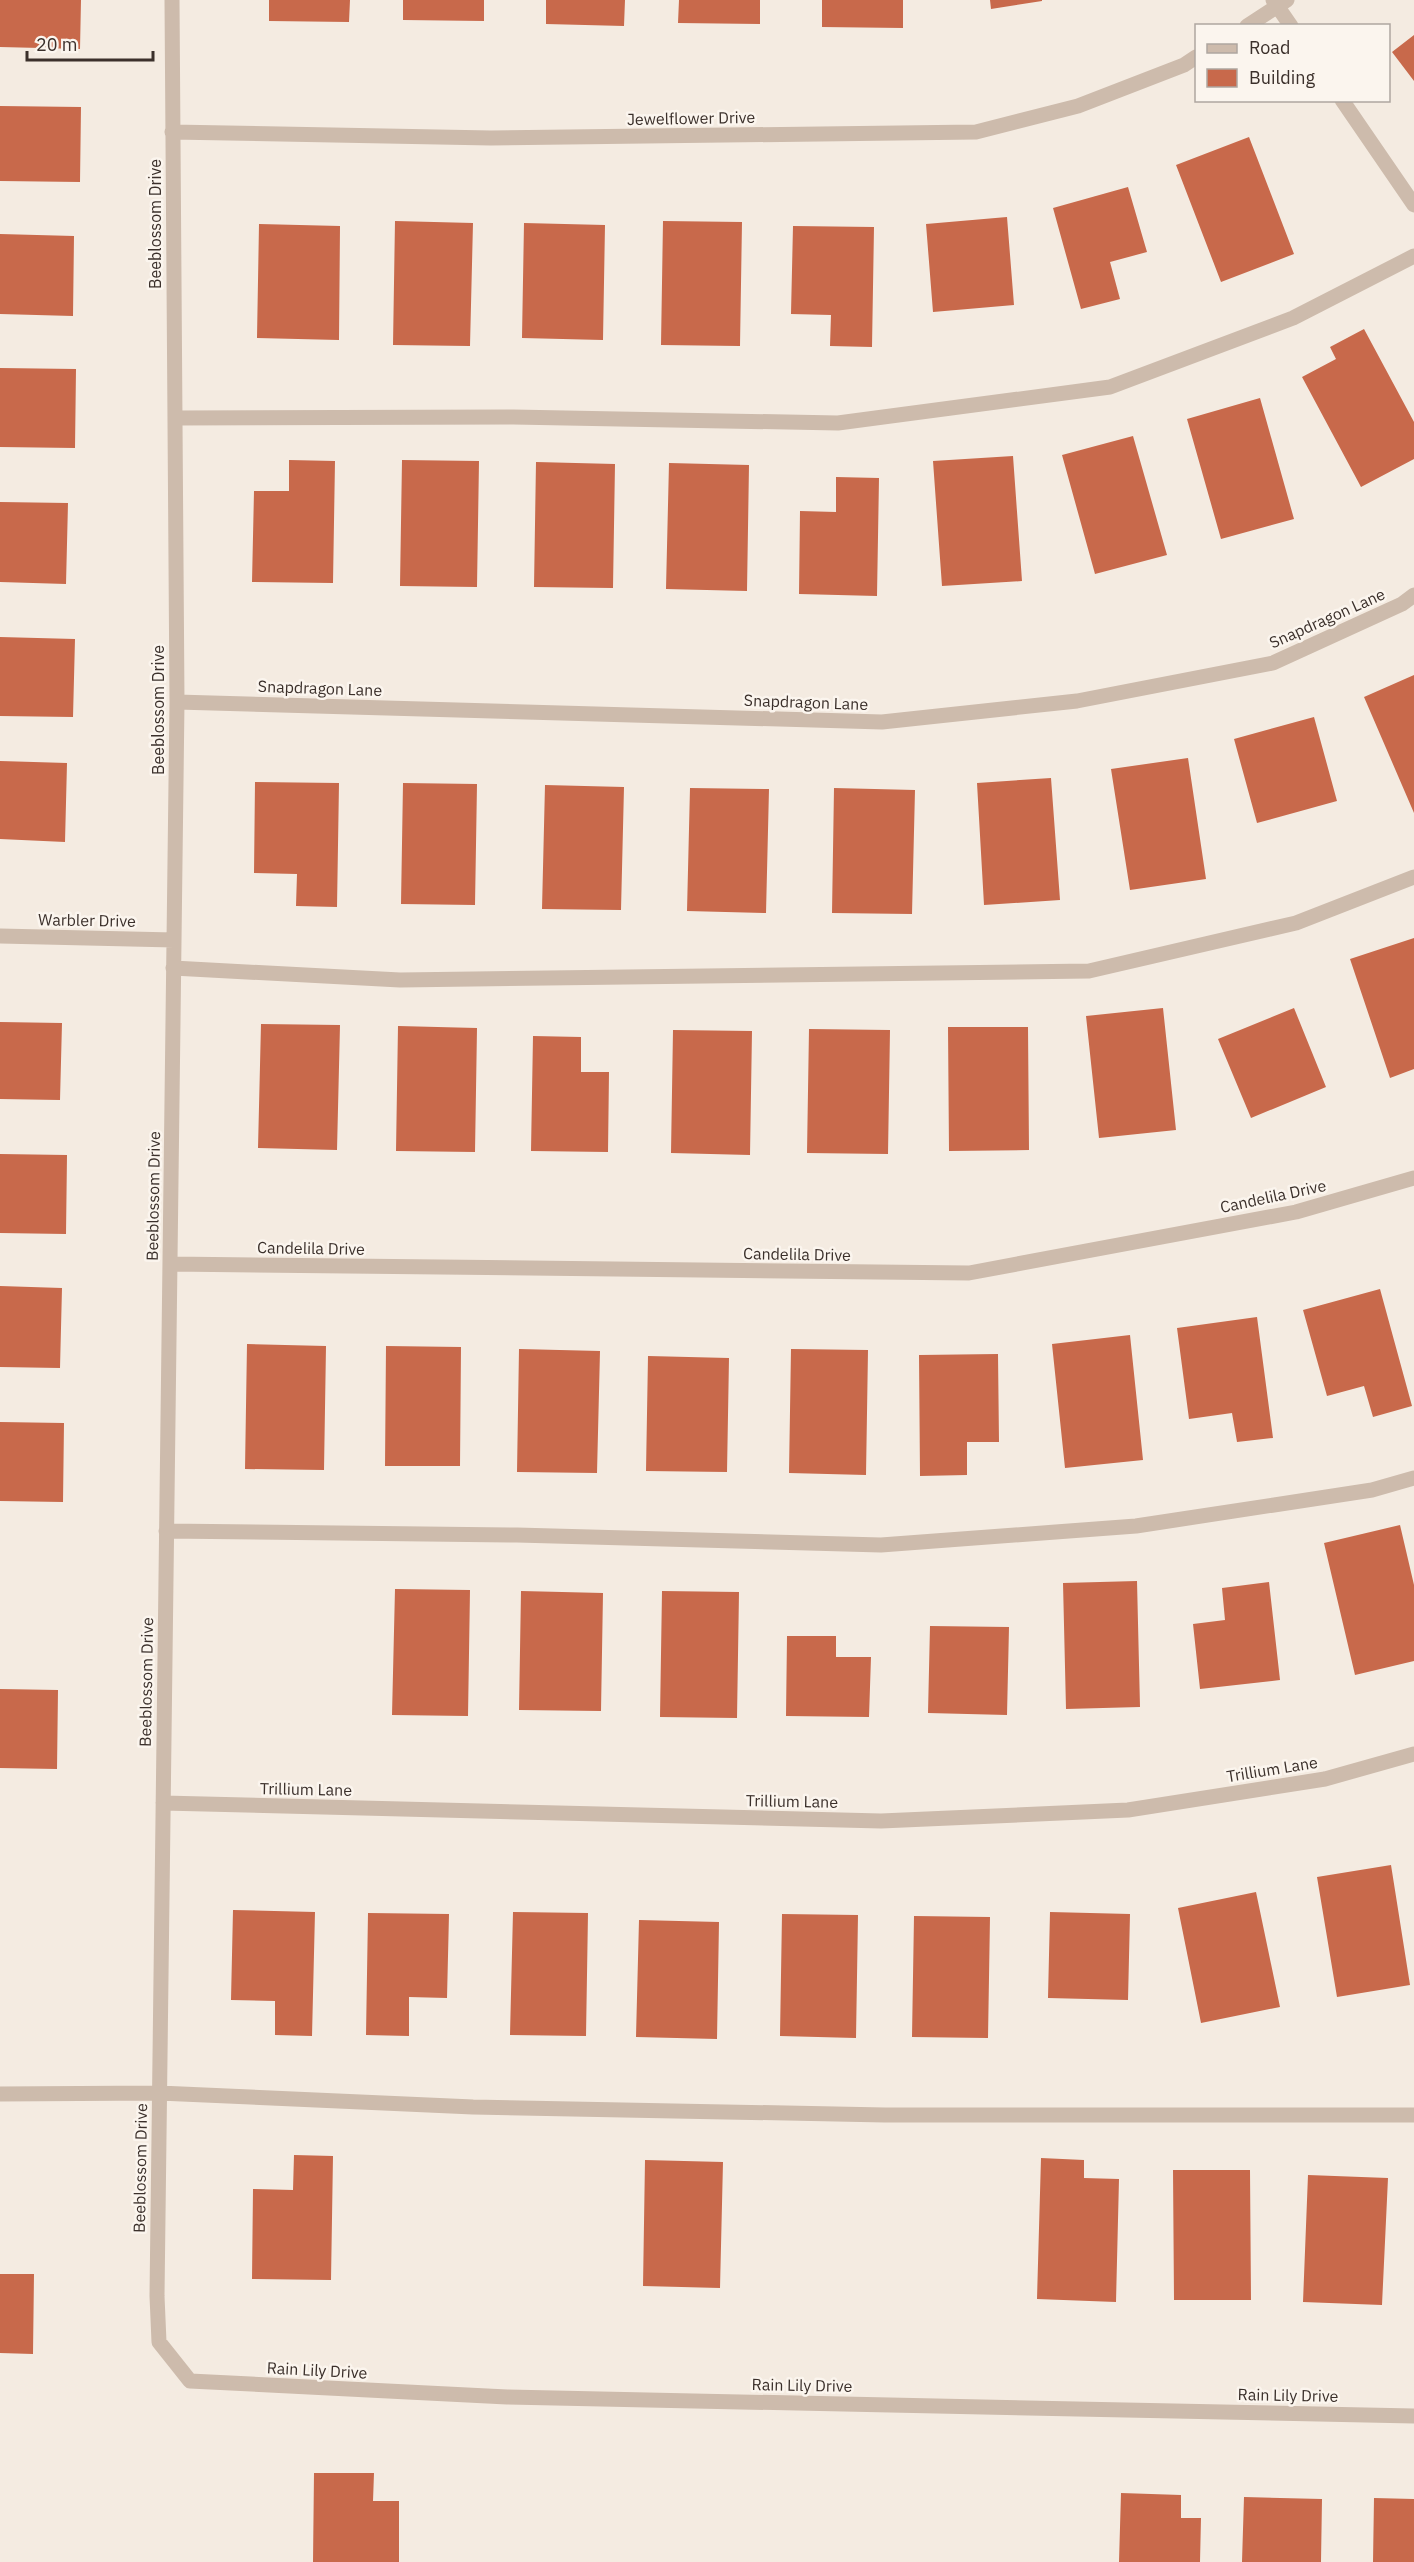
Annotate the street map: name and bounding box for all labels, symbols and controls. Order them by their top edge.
scale bar [27,24,153,62]
legend [1195,24,1390,102]
text: 20 m [36,33,78,56]
text: Road [1249,36,1290,59]
text: Building [1249,66,1316,89]
street label: Jewelflower Drive [627,107,756,129]
street label: Beeblossom Drive [145,159,165,289]
street label: Snapdragon Lane [1266,583,1388,652]
street label: Beeblossom Drive [148,645,168,775]
street label: Snapdragon Lane [257,676,383,700]
street label: Snapdragon Lane [743,690,869,714]
street label: Warbler Drive [38,909,136,931]
street label: Beeblossom Drive [142,1131,164,1261]
street label: Candelila Drive [1218,1175,1328,1217]
street label: Candelila Drive [257,1237,365,1259]
street label: Candelila Drive [743,1243,851,1265]
street label: Beeblossom Drive [135,1617,157,1747]
street label: Trillium Lane [1225,1752,1319,1786]
street label: Trillium Lane [260,1778,352,1800]
street label: Trillium Lane [746,1790,838,1812]
street label: Beeblossom Drive [129,2103,151,2233]
street label: Rain Lily Drive [266,2357,368,2383]
street label: Rain Lily Drive [752,2374,853,2396]
street label: Rain Lily Drive [1238,2384,1339,2406]

